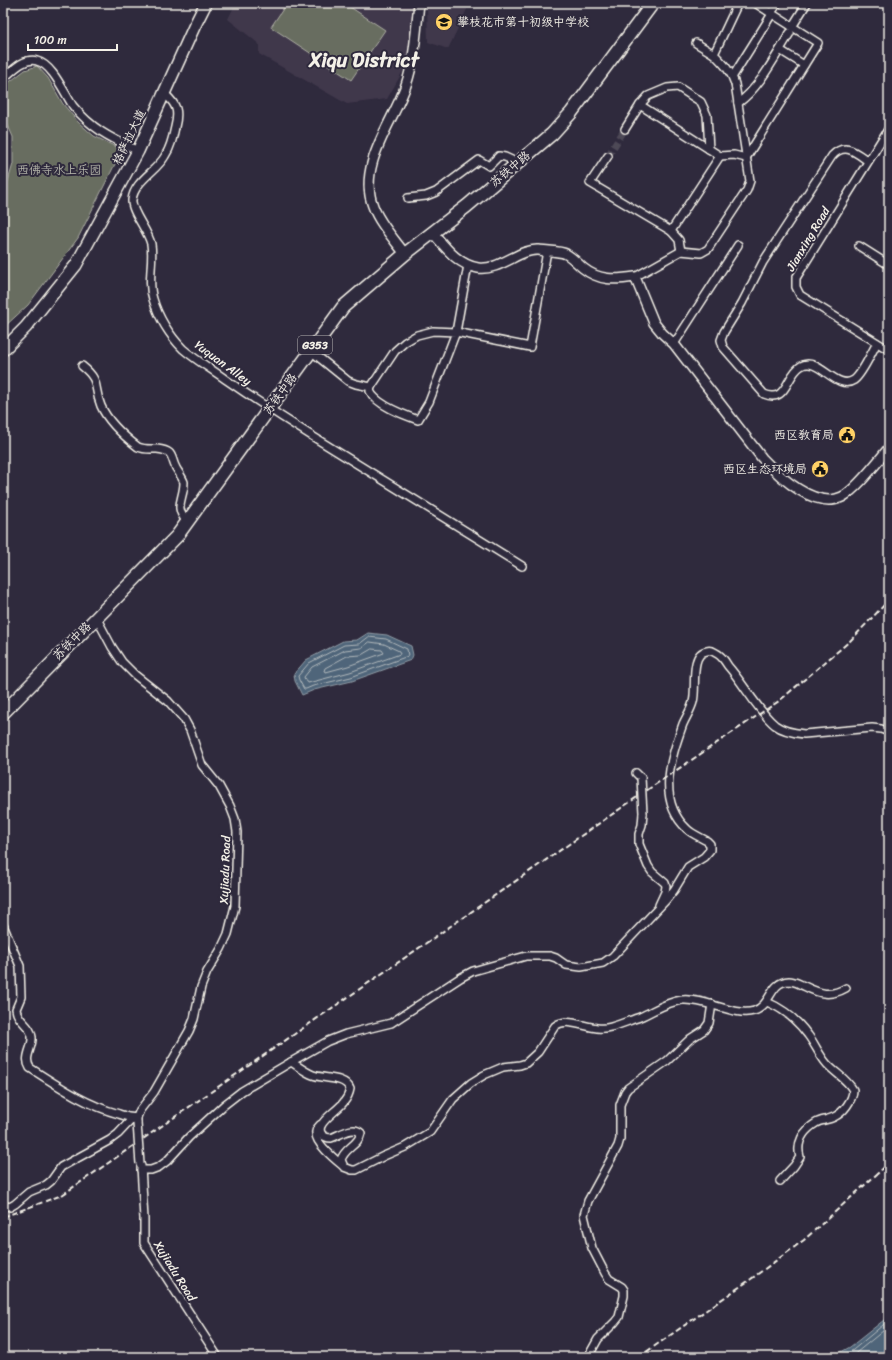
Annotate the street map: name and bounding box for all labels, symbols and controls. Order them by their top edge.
place label: 攀枝花市第十初级中学校 [457,11,589,33]
school or university icon: 攀枝花市第十初级中学校 [434,12,454,32]
scale bar [28,26,117,52]
text: 100 m [34,29,67,51]
district label: Xiqu District [308,43,421,78]
street label: 格萨拉大道 [106,105,152,169]
street label: 苏铁中路 [485,145,535,193]
park label: 西佛寺水上乐园 [17,159,101,181]
street label: Jianxing Road [779,202,836,277]
street label: Yuquan Alley [190,334,257,392]
road number: G353 [298,336,332,354]
street label: 苏铁中路 [257,368,303,420]
place label: 西区教育局 [774,424,834,446]
public building icon: 西区教育局 [837,425,857,445]
place label: 西区生态环境局 [723,458,807,480]
public building icon: 西区生态环境局 [810,459,830,479]
street label: 苏铁中路 [47,616,97,666]
street label: Xujiadu Road [213,835,237,905]
street label: Xujiadu Road [147,1235,203,1306]

